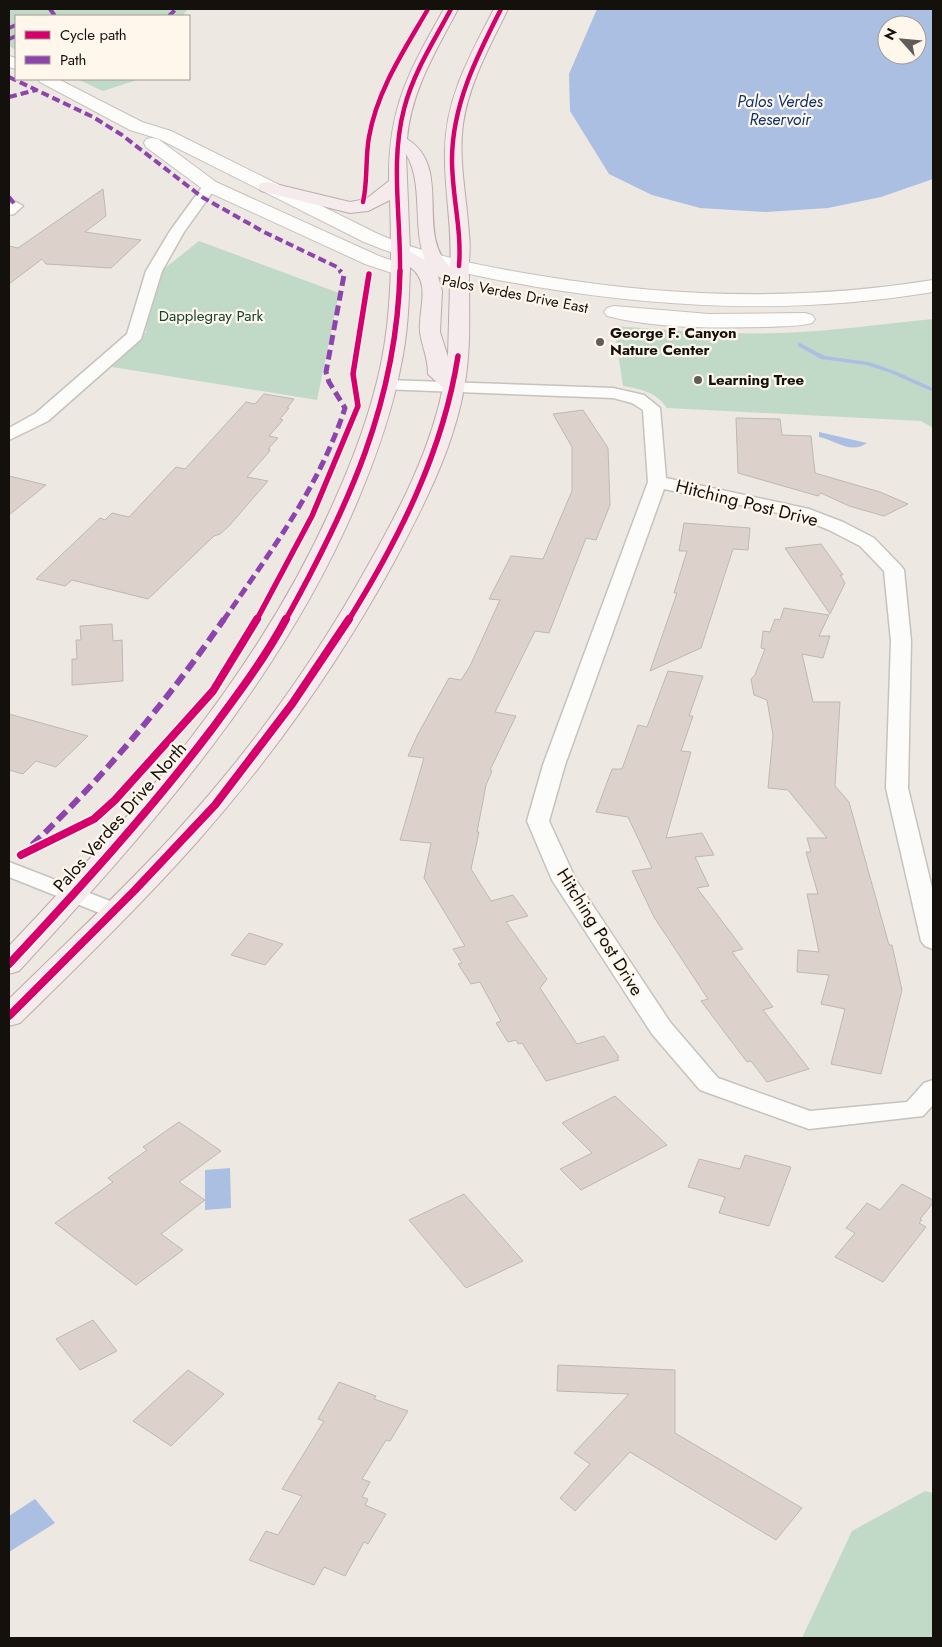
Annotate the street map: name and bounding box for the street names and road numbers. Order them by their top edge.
street label: Palos Verdes Drive East [440,269,590,319]
street label: Hitching Post Drive [673,473,821,533]
street label: Palos Verdes Drive North [47,736,193,898]
street label: Hitching Post Drive [550,863,650,1001]

